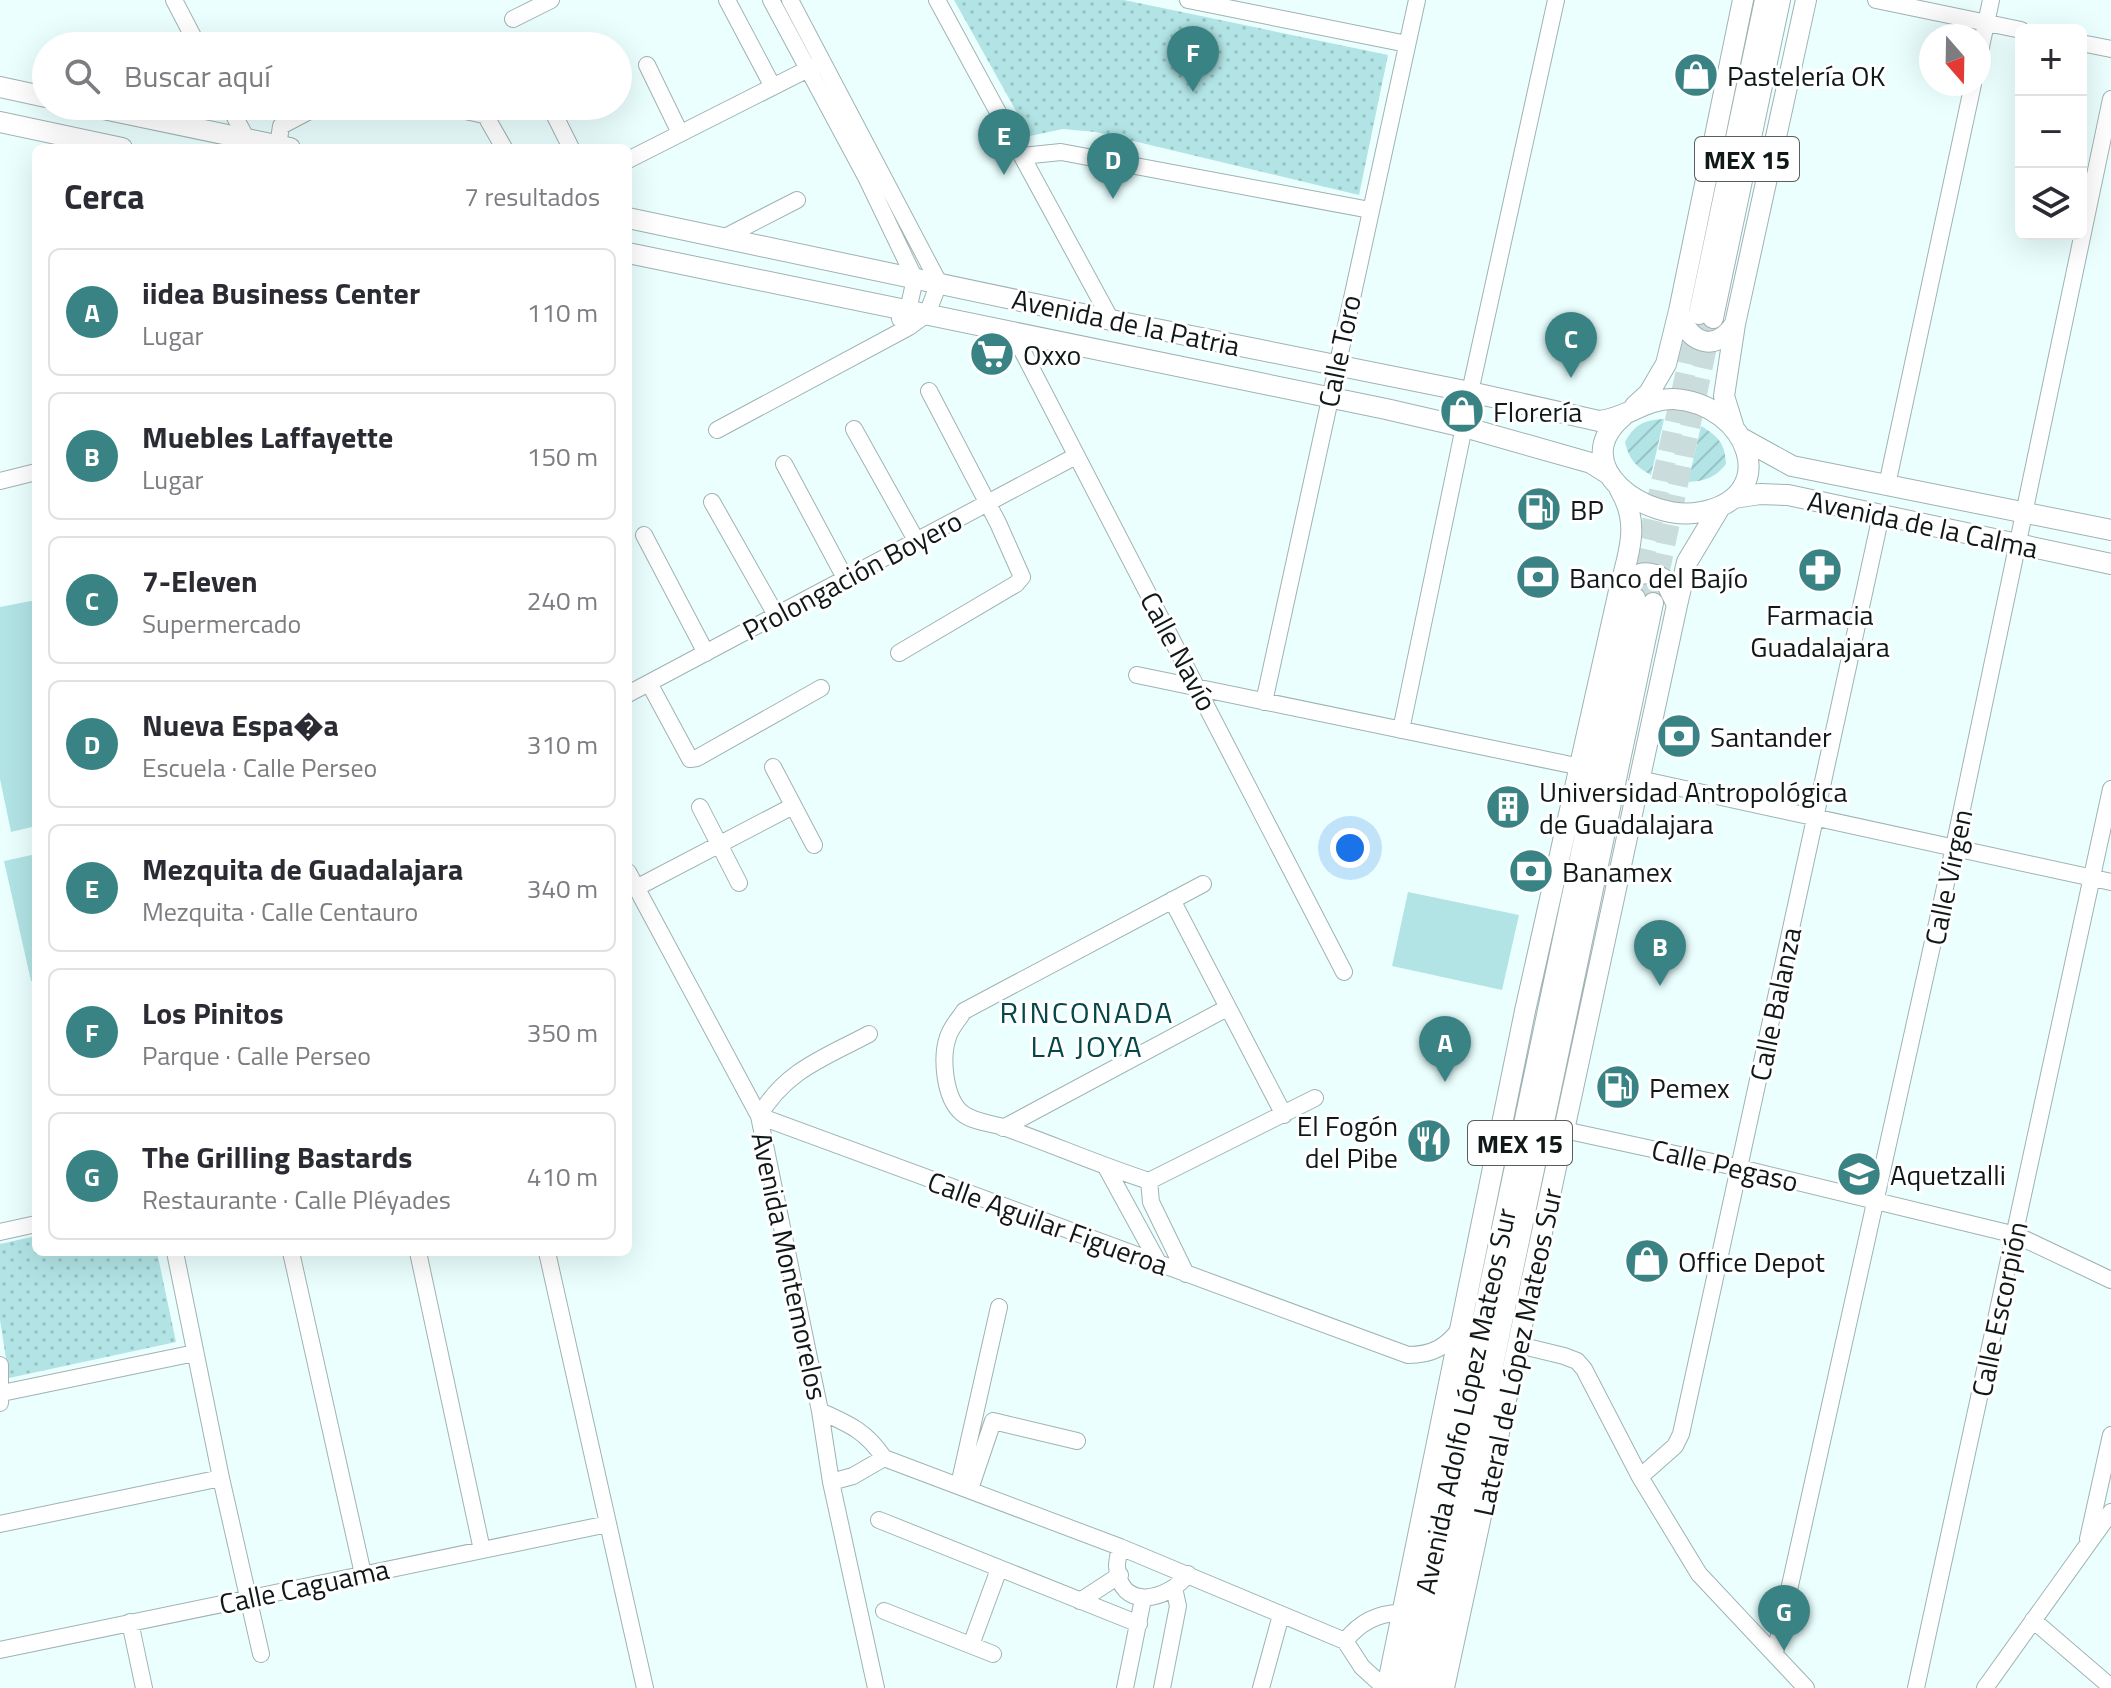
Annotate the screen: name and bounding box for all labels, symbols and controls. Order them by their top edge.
north arrow [1919,24,1991,96]
map controls [2015,24,2087,240]
button: + [2015,24,2087,96]
pin: F [1167,26,1219,92]
search box [32,32,632,120]
shop icon: Pastelería OK [1672,51,1720,99]
text: Buscar aquí [124,53,271,99]
icon: search [60,54,104,98]
place label: Pastelería OK [1727,54,1886,97]
button: − [2015,96,2087,168]
pin: E [978,109,1030,175]
pin: D [1087,133,1139,199]
road number: MEX 15 [1695,137,1799,181]
button: layers [2015,168,2087,240]
text: Cerca [64,170,145,222]
text: 7 resultados [464,177,600,216]
text: iidea Business Center [142,270,420,316]
street label: Avenida de la Patria [1008,277,1244,367]
street label: Calle Toro [1306,291,1372,411]
text: A [84,293,100,332]
text: 110 m [527,293,598,332]
pin: C [1545,312,1597,378]
text: Lugar [142,316,204,355]
supermarket icon: Oxxo [968,330,1016,378]
place label: Oxxo [1023,333,1081,376]
shop icon: Florería [1438,387,1486,435]
place label: Florería [1493,390,1582,433]
text: Muebles Laffayette [142,414,393,460]
text: B [84,437,100,476]
text: 150 m [527,437,598,476]
text: Lugar [142,460,204,499]
street label: Avenida de la Calma [1804,479,2042,569]
fuel station icon: BP [1515,485,1563,533]
place label: BP [1570,488,1604,531]
street label: Prolongación Boyero [735,499,969,651]
pharmacy icon: Farmacia Guadalajara [1796,546,1844,594]
bank icon: Banco del Bajío [1514,553,1562,601]
place label: Banco del Bajío [1569,556,1748,599]
text: 7-Eleven [142,558,258,604]
text: C [85,581,99,620]
text: 240 m [527,581,598,620]
street label: Calle Navío [1130,584,1228,718]
place label: Farmacia Guadalajara [1750,593,1890,668]
text: Supermercado [142,604,301,643]
text: Nueva Espa�a [142,702,339,748]
bank icon: Santander [1655,712,1703,760]
place label: Santander [1710,715,1832,758]
text: D [84,725,100,764]
text: 310 m [527,725,598,764]
text: Escuela · Calle Perseo [142,748,377,787]
place label: Universidad Antropológica de Guadalajara [1539,770,1847,845]
building icon: Universidad Antropológica de Guadalajara [1484,783,1532,831]
street label: Calle Virgen [1913,805,1983,949]
your location [1330,828,1370,868]
text: Mezquita de Guadalajara [142,846,463,892]
bank icon: Banamex [1507,847,1555,895]
place label: Banamex [1562,850,1673,893]
text: E [85,869,99,908]
text: 340 m [527,869,598,908]
text: Mezquita · Calle Centauro [142,892,418,931]
pin: B [1634,920,1686,986]
street label: Calle Balanza [1738,923,1812,1085]
district label: RINCONADA LA JOYA [1000,989,1174,1069]
text: Los Pinitos [142,990,284,1036]
text: F [85,1013,99,1052]
text: 350 m [527,1013,598,1052]
pin: A [1419,1016,1471,1082]
text: Parque · Calle Perseo [142,1036,371,1075]
fuel station icon: Pemex [1594,1063,1642,1111]
place label: Pemex [1649,1066,1730,1109]
place label: El Fogón del Pibe [1297,1104,1398,1179]
restaurant icon: El Fogón del Pibe [1405,1117,1453,1165]
road number: MEX 15 [1468,1121,1572,1165]
street label: Calle Pegaso [1647,1127,1803,1203]
street label: Avenida Montemorelos [741,1128,839,1404]
text: The Grilling Bastards [142,1134,412,1180]
school or university icon: Aquetzalli [1835,1150,1883,1198]
place label: Aquetzalli [1890,1153,2006,1196]
text: G [84,1157,100,1196]
text: 410 m [527,1157,598,1196]
street label: Calle Aguilar Figueroa [922,1160,1174,1286]
text: Restaurante · Calle Pléyades [142,1180,451,1219]
street label: Lateral de López Mateos Sur [1461,1184,1573,1520]
street label: Avenida Adolfo López Mateos Sur [1403,1204,1527,1598]
street label: Calle Escorpión [1959,1217,2039,1401]
shop icon: Office Depot [1623,1237,1671,1285]
place label: Office Depot [1678,1240,1825,1283]
street label: Calle Caguama [215,1547,393,1625]
pin: G [1758,1585,1810,1651]

